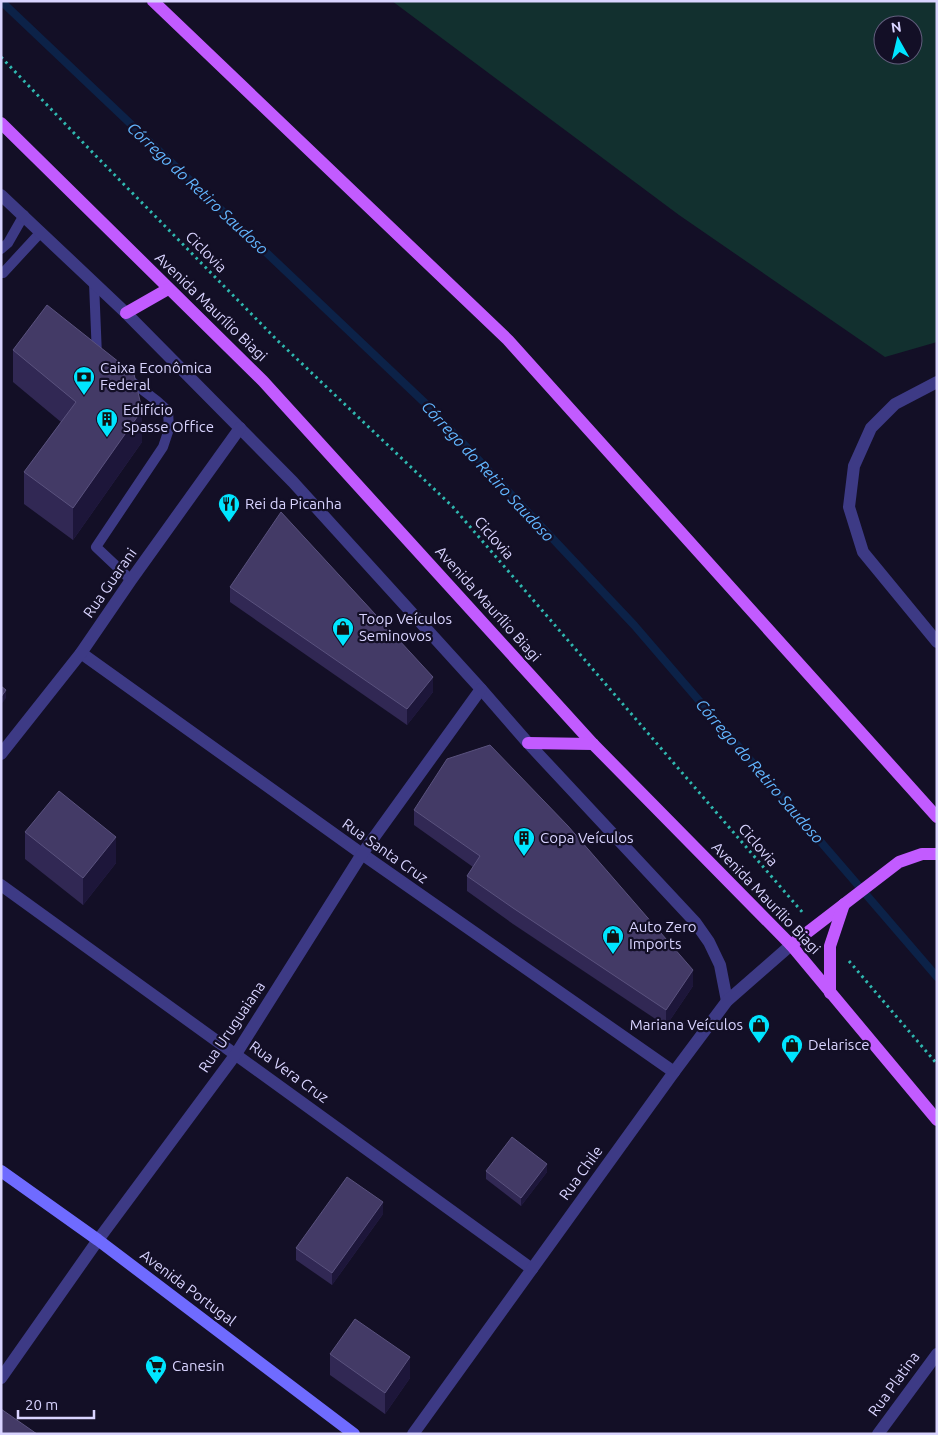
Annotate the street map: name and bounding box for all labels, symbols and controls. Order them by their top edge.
north arrow [873,15,923,65]
text: N [890,18,902,36]
water label: Córrego do Retiro Saudoso [124,118,272,258]
street label: Ciclovia [182,228,230,276]
street label: Avenida Maurílio Biagi [152,249,271,364]
place label: Caixa Econômica Federal [100,359,212,393]
bank icon: Caixa Econômica Federal [72,365,96,396]
water label: Córrego do Retiro Saudoso [418,397,558,545]
place label: Edifício Spasse Office [123,401,214,435]
building icon: Edifício Spasse Office [95,407,119,438]
restaurant icon: Rei da Picanha [217,492,241,523]
place label: Rei da Picanha [245,495,342,512]
street label: Ciclovia [471,513,518,563]
street label: Avenida Maurílio Biagi [432,543,544,665]
street label: Rua Guarani [79,545,140,621]
place label: Toop Veículos Seminovos [359,610,452,644]
shop icon: Toop Veículos Seminovos [331,616,355,647]
water label: Córrego do Retiro Saudoso [692,695,828,847]
street label: Rua Santa Cruz [339,815,431,886]
street label: Ciclovia [735,820,782,870]
building icon: Copa Veículos [512,826,536,857]
place label: Copa Veículos [540,829,634,846]
street label: Avenida Maurílio Biagi [709,838,824,957]
place label: Auto Zero Imports [629,918,697,952]
shop icon: Auto Zero Imports [601,924,625,955]
street label: Rua Uruguaiana [195,978,268,1075]
shop icon: Mariana Veículos [747,1013,771,1044]
place label: Mariana Veículos [630,1016,743,1033]
shop icon: Delarisce [780,1033,804,1064]
place label: Delarisce [808,1036,870,1053]
street label: Rua Vera Cruz [246,1037,332,1106]
street label: Rua Chile [555,1142,606,1203]
street label: Avenida Portugal [137,1246,239,1329]
street label: Rua Platina [865,1348,923,1419]
supermarket icon: Canesin [144,1354,168,1385]
place label: Canesin [172,1357,225,1374]
scale bar [18,1388,94,1420]
text: 20 m [25,1396,58,1413]

